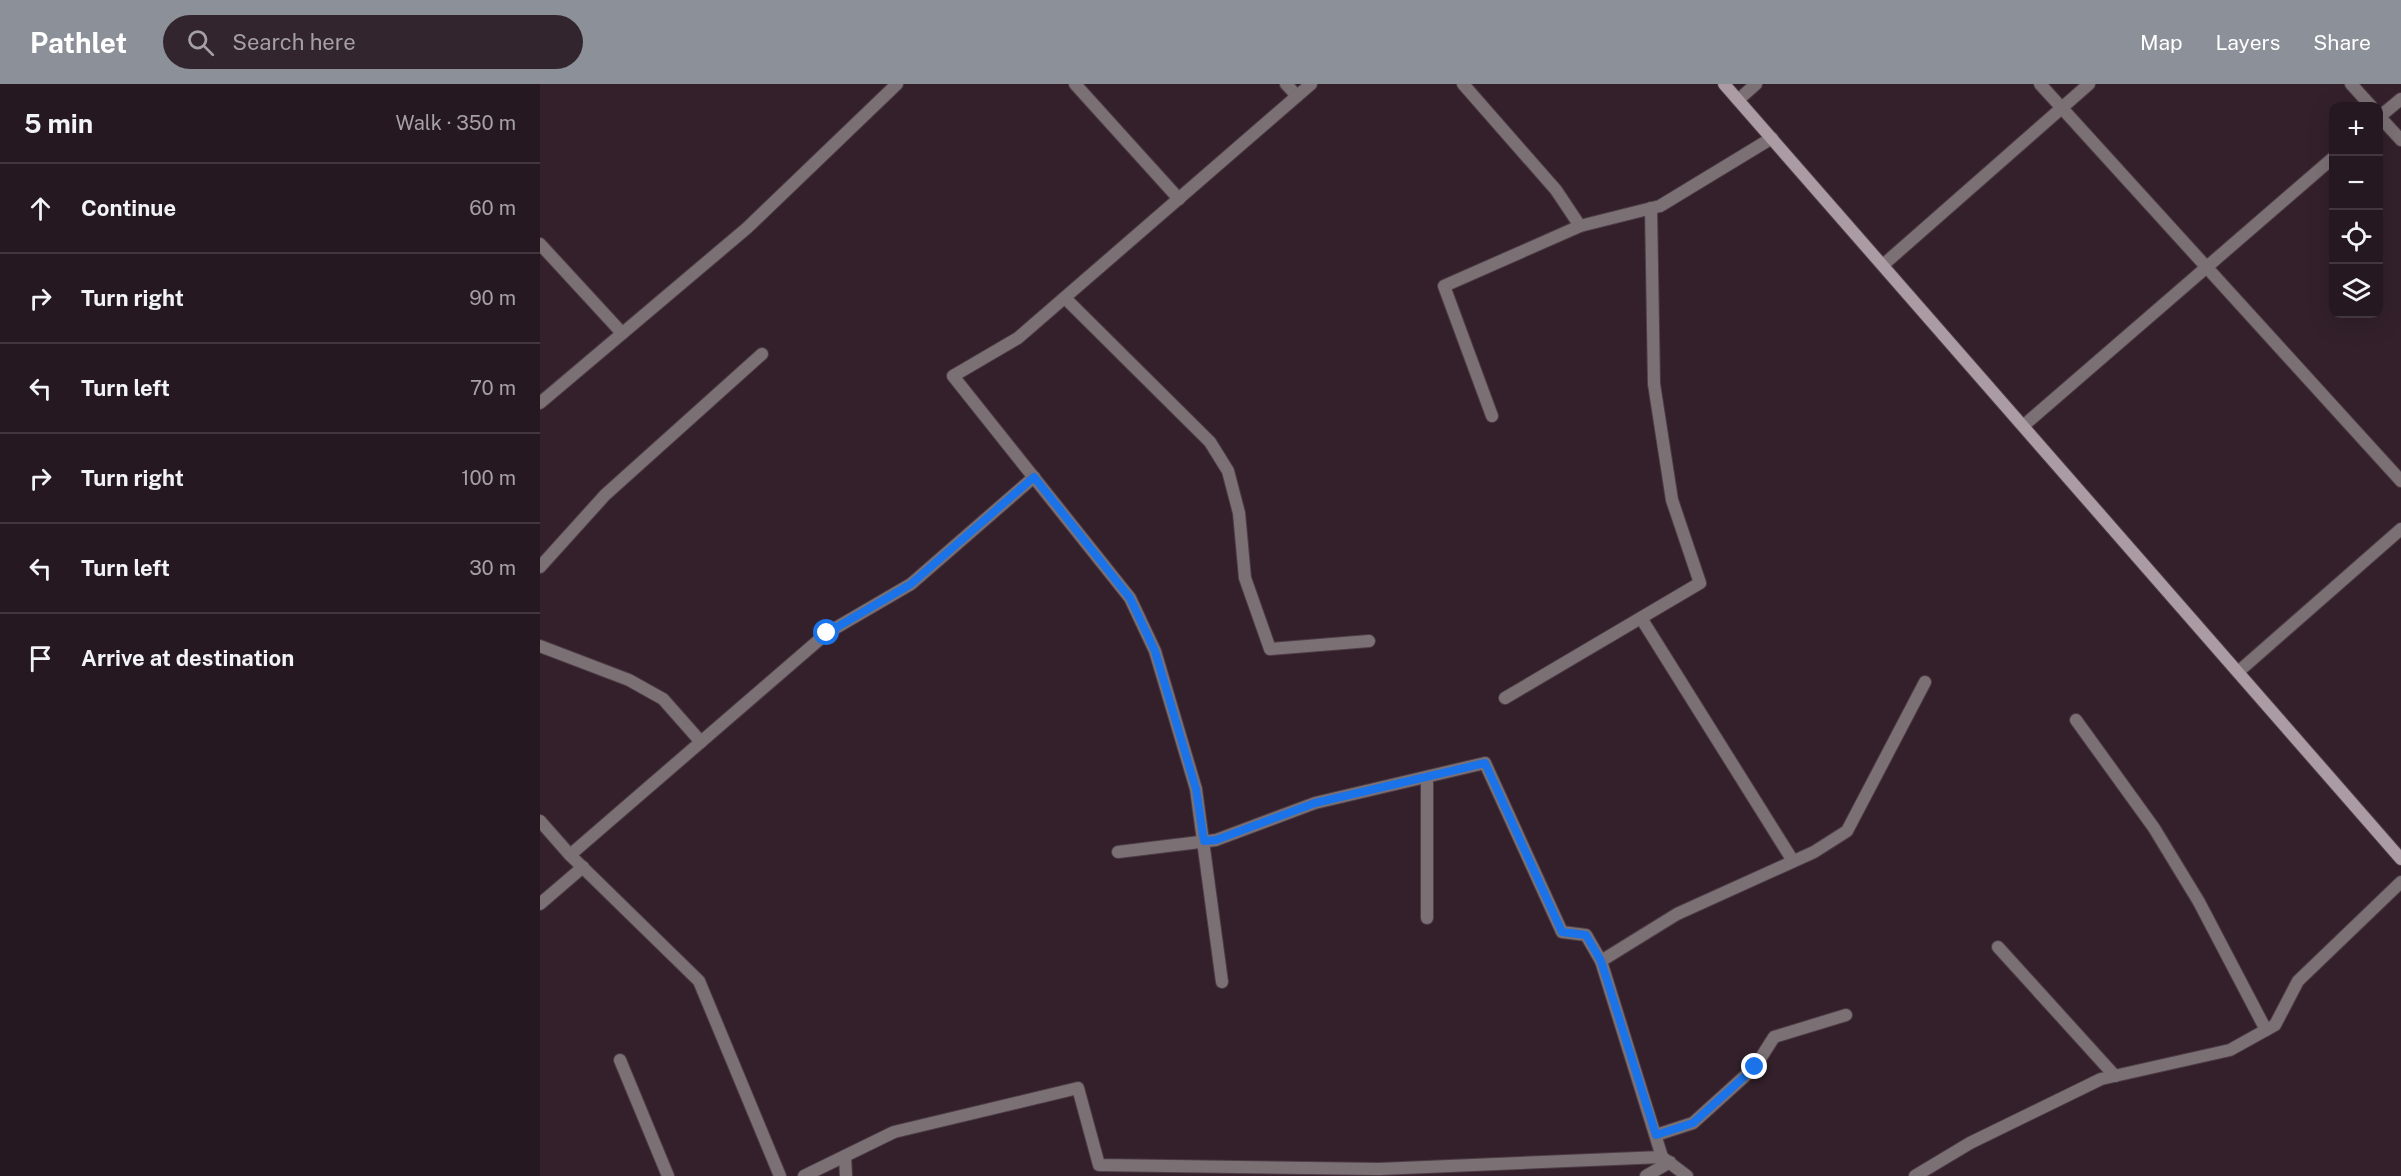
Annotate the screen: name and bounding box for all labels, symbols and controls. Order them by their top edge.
search box [163,15,583,69]
text: Pathlet [30,26,127,59]
icon: search [184,26,217,59]
text: Search here [232,29,356,55]
text: Map [2140,30,2183,55]
text: Layers [2216,30,2280,55]
text: Share [2313,30,2371,55]
map controls [2329,102,2383,318]
button: + [2329,102,2383,156]
text: 5 min [24,108,93,139]
text: Walk · 350 m [396,111,516,135]
button: − [2329,156,2383,210]
icon: ahead [24,192,57,225]
text: Continue [81,195,176,221]
text: 60 m [469,196,516,220]
button: locate [2329,210,2383,264]
button: layers [2329,264,2383,318]
icon: right [24,282,57,315]
text: Turn right [81,285,184,311]
text: 90 m [469,286,516,310]
icon: left [24,372,57,405]
text: Turn left [81,375,170,401]
text: 70 m [470,376,516,400]
icon: right [24,462,57,495]
text: Turn right [81,465,184,491]
text: 100 m [461,466,516,490]
icon: left [24,552,57,585]
text: Turn left [81,555,170,581]
text: 30 m [469,556,516,580]
route start [813,619,839,645]
icon: arrive [24,642,57,675]
text: Arrive at destination [81,645,294,671]
route end [1741,1053,1767,1079]

